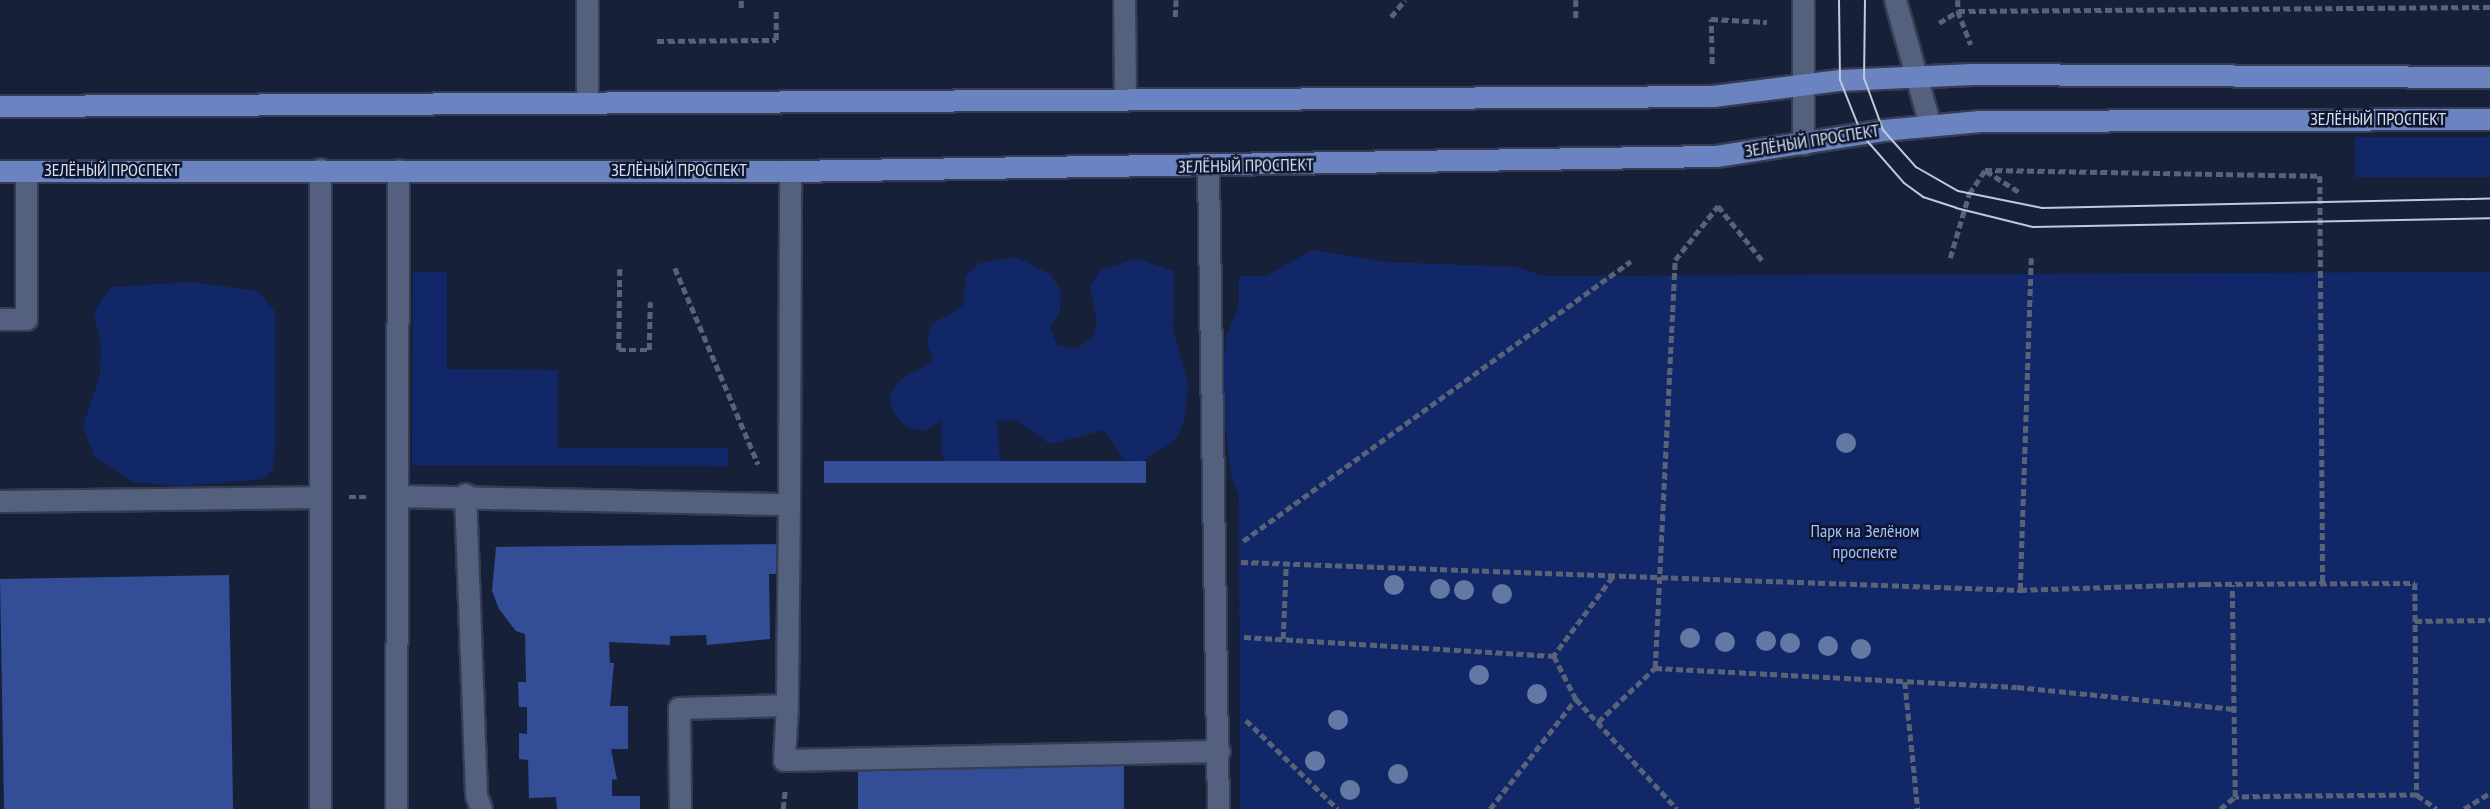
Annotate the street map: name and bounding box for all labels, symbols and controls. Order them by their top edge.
street label: ЗЕЛЁНЫЙ ПРОСПЕКТ [2310,108,2446,130]
street label: ЗЕЛЁНЫЙ ПРОСПЕКТ [1743,120,1881,162]
street label: ЗЕЛЁНЫЙ ПРОСПЕКТ [1178,154,1314,178]
street label: ЗЕЛЁНЫЙ ПРОСПЕКТ [44,159,180,181]
street label: ЗЕЛЁНЫЙ ПРОСПЕКТ [611,159,747,181]
park label: Парк на Зелёном проспекте [1811,521,1919,564]

